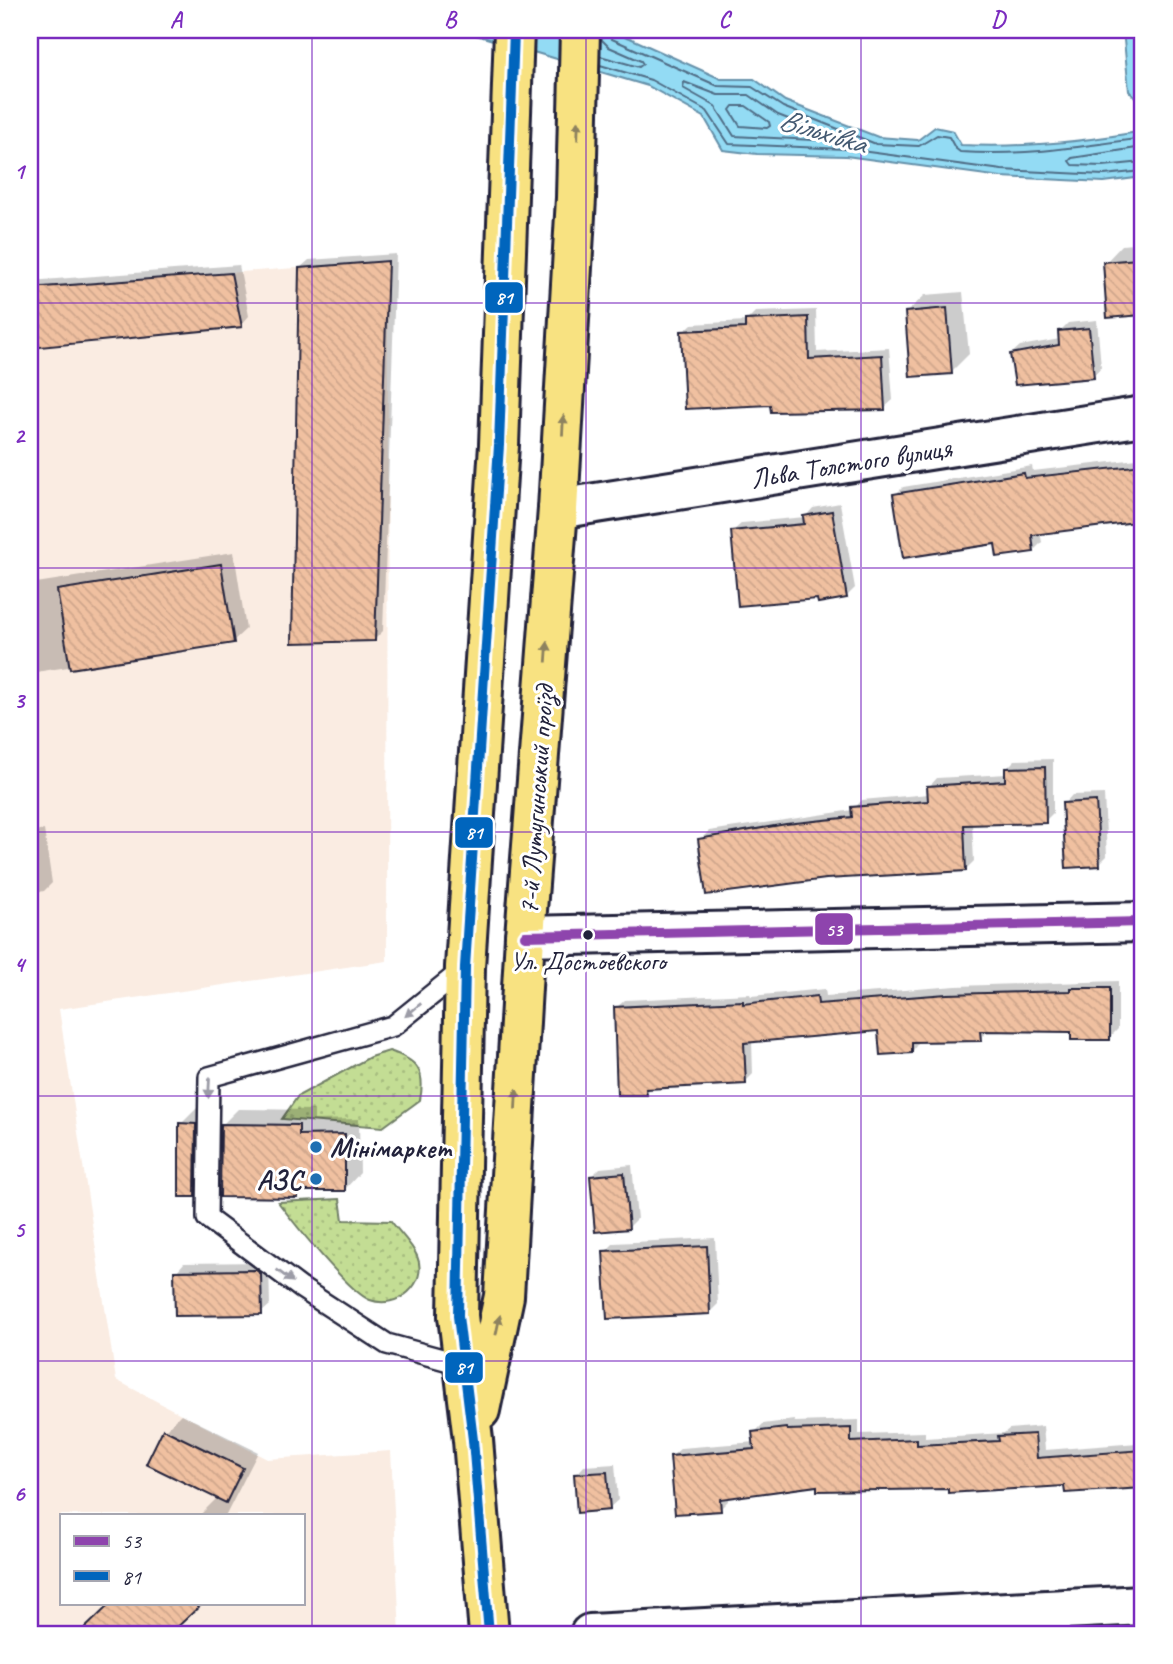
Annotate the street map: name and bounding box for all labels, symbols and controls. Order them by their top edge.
text: A [170,5,184,34]
text: B [444,5,458,34]
text: C [719,5,733,34]
text: D [991,5,1007,34]
water label: Вільхівка [775,100,874,163]
one-way arrow [572,119,583,141]
text: 1 [14,157,27,186]
line badge: 81 [484,281,524,314]
text: 81 [495,286,515,310]
one-way arrow [557,414,568,436]
text: 2 [14,421,27,450]
street label: Льва Толстого вулиця [748,430,955,496]
one-way arrow [542,641,553,663]
street label: 7-й Лутугинський проїзд [511,681,563,916]
text: 3 [14,686,27,715]
line badge: 81 [454,816,494,849]
text: 81 [465,821,485,845]
line badge: 53 [814,912,854,946]
text: 53 [826,918,845,942]
marker: Ул. Достоевского [581,928,595,942]
place label: Ул. Достоевского [510,945,669,978]
text: 4 [14,950,27,979]
one-way arrow [404,1002,421,1017]
one-way arrow [203,1077,214,1099]
one-way arrow [511,1087,522,1109]
place label: Мінімаркет [330,1130,452,1165]
marker: Мінімаркет [308,1139,324,1155]
place label: АЗС [257,1162,306,1197]
marker: АЗС [308,1171,324,1187]
text: 5 [14,1215,26,1244]
one-way arrow [276,1269,294,1283]
one-way arrow [492,1314,503,1336]
line badge: 81 [444,1351,484,1384]
text: 81 [455,1356,475,1380]
text: 6 [14,1479,27,1508]
legend [60,1514,304,1604]
text: 53 [122,1528,142,1554]
text: 81 [122,1564,142,1590]

